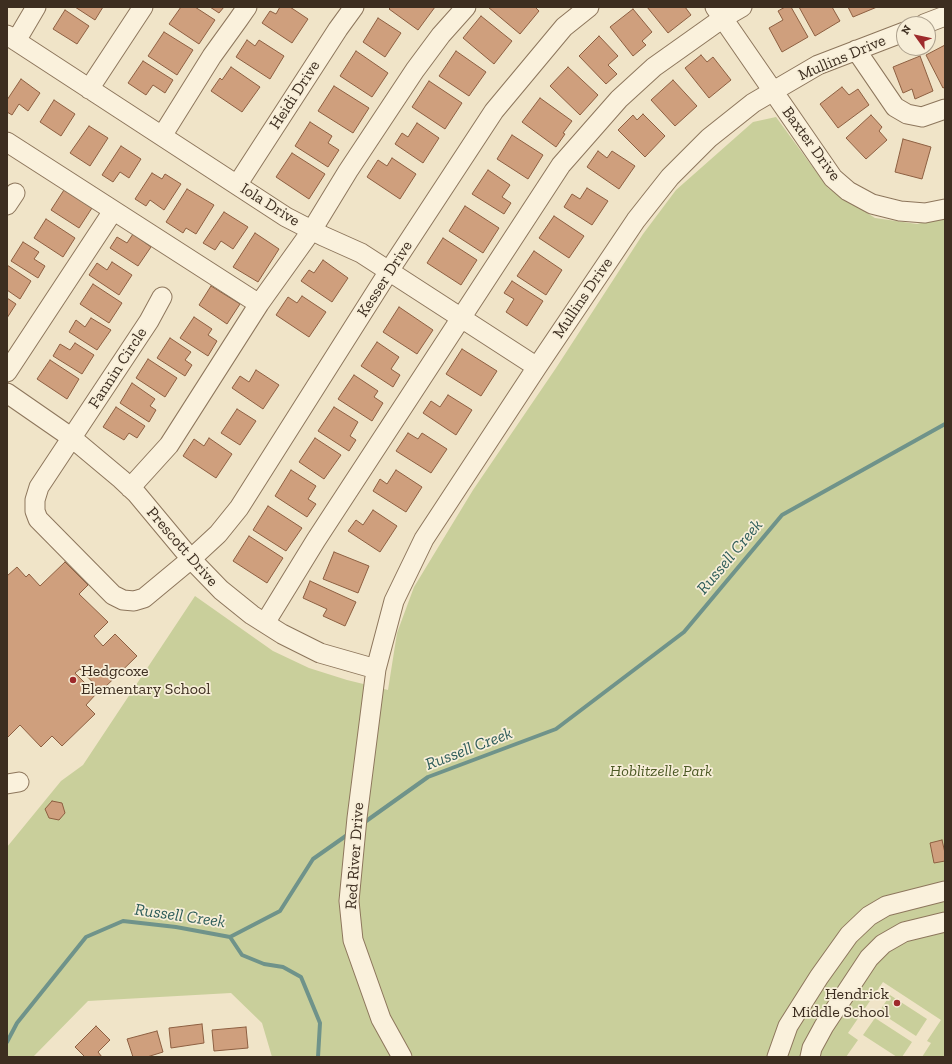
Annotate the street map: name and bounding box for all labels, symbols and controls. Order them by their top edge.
north arrow [896,16,936,56]
text: N [899,23,914,37]
street label: Mullins Drive [795,31,889,85]
street label: Heidi Drive [266,57,324,133]
street label: Baxter Drive [778,103,844,185]
street label: Iola Drive [237,179,303,231]
street label: Kesser Drive [353,237,417,321]
street label: Mullins Drive [549,254,617,342]
street label: Fannin Circle [85,324,151,412]
street label: Prescott Drive [142,503,222,591]
water label: Russell Creek [693,515,767,599]
place label: Hedgcoxe Elementary School [81,661,210,699]
marker: Hedgcoxe Elementary School [68,675,78,685]
water label: Russell Creek [423,723,515,775]
park label: Hoblitzelle Park [610,761,712,781]
street label: Red River Drive [342,802,368,910]
water label: Russell Creek [133,900,227,932]
place label: Hendrick Middle School [792,984,889,1022]
marker: Hendrick Middle School [892,998,902,1008]

